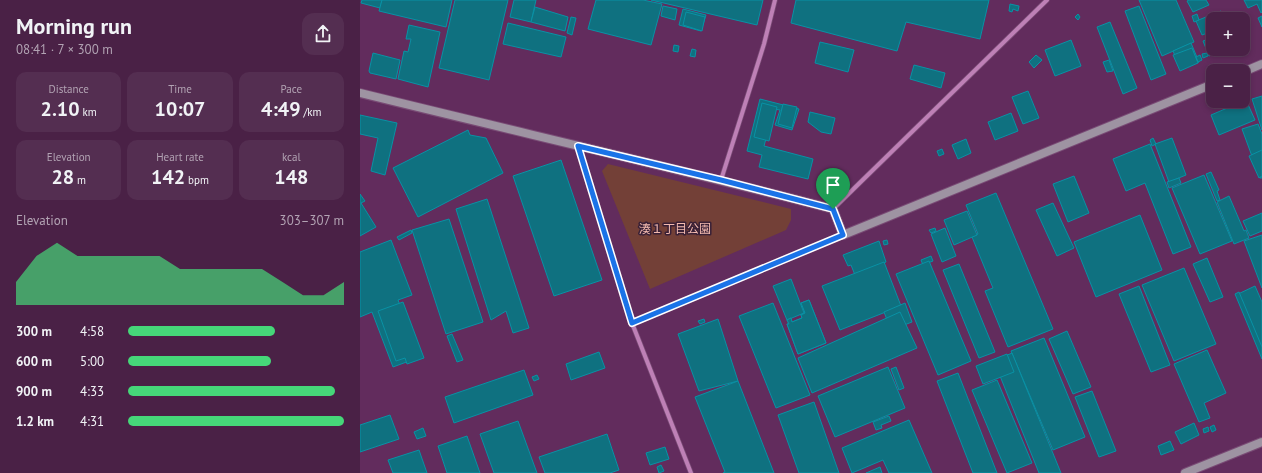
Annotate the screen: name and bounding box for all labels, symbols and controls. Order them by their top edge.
text: Morning run [16,12,132,40]
map controls [1206,12,1250,108]
button: + [1206,12,1250,56]
button: share [302,13,344,55]
text: 08:41 · 7 × 300 m [16,41,113,58]
button: − [1206,64,1250,108]
text: Distance [49,82,89,96]
text: Time [168,82,192,96]
text: Pace [281,82,302,96]
text: 2.10 [41,96,80,122]
text: 10:07 [155,96,205,122]
text: 4:49 [261,96,301,122]
text: km [80,105,97,119]
text: /km [301,105,322,119]
text: Elevation [47,150,91,164]
text: Heart rate [156,150,204,164]
text: kcal [282,150,301,164]
text: 28 [51,164,74,190]
text: 142 [151,164,185,190]
text: 148 [274,164,308,190]
pin [816,168,850,209]
text: m [74,173,86,187]
text: bpm [185,173,209,187]
icon: arrive [822,174,844,196]
text: Elevation [16,212,68,229]
text: 303–307 m [280,212,344,229]
park label: 湊１丁目公園 [639,221,711,236]
text: 300 m [16,323,52,340]
text: 4:58 [80,323,104,340]
text: 600 m [16,353,52,370]
text: 5:00 [80,353,104,370]
text: 900 m [16,383,52,400]
text: 4:33 [80,383,104,400]
text: 1.2 km [16,413,54,430]
text: 4:31 [80,413,104,430]

